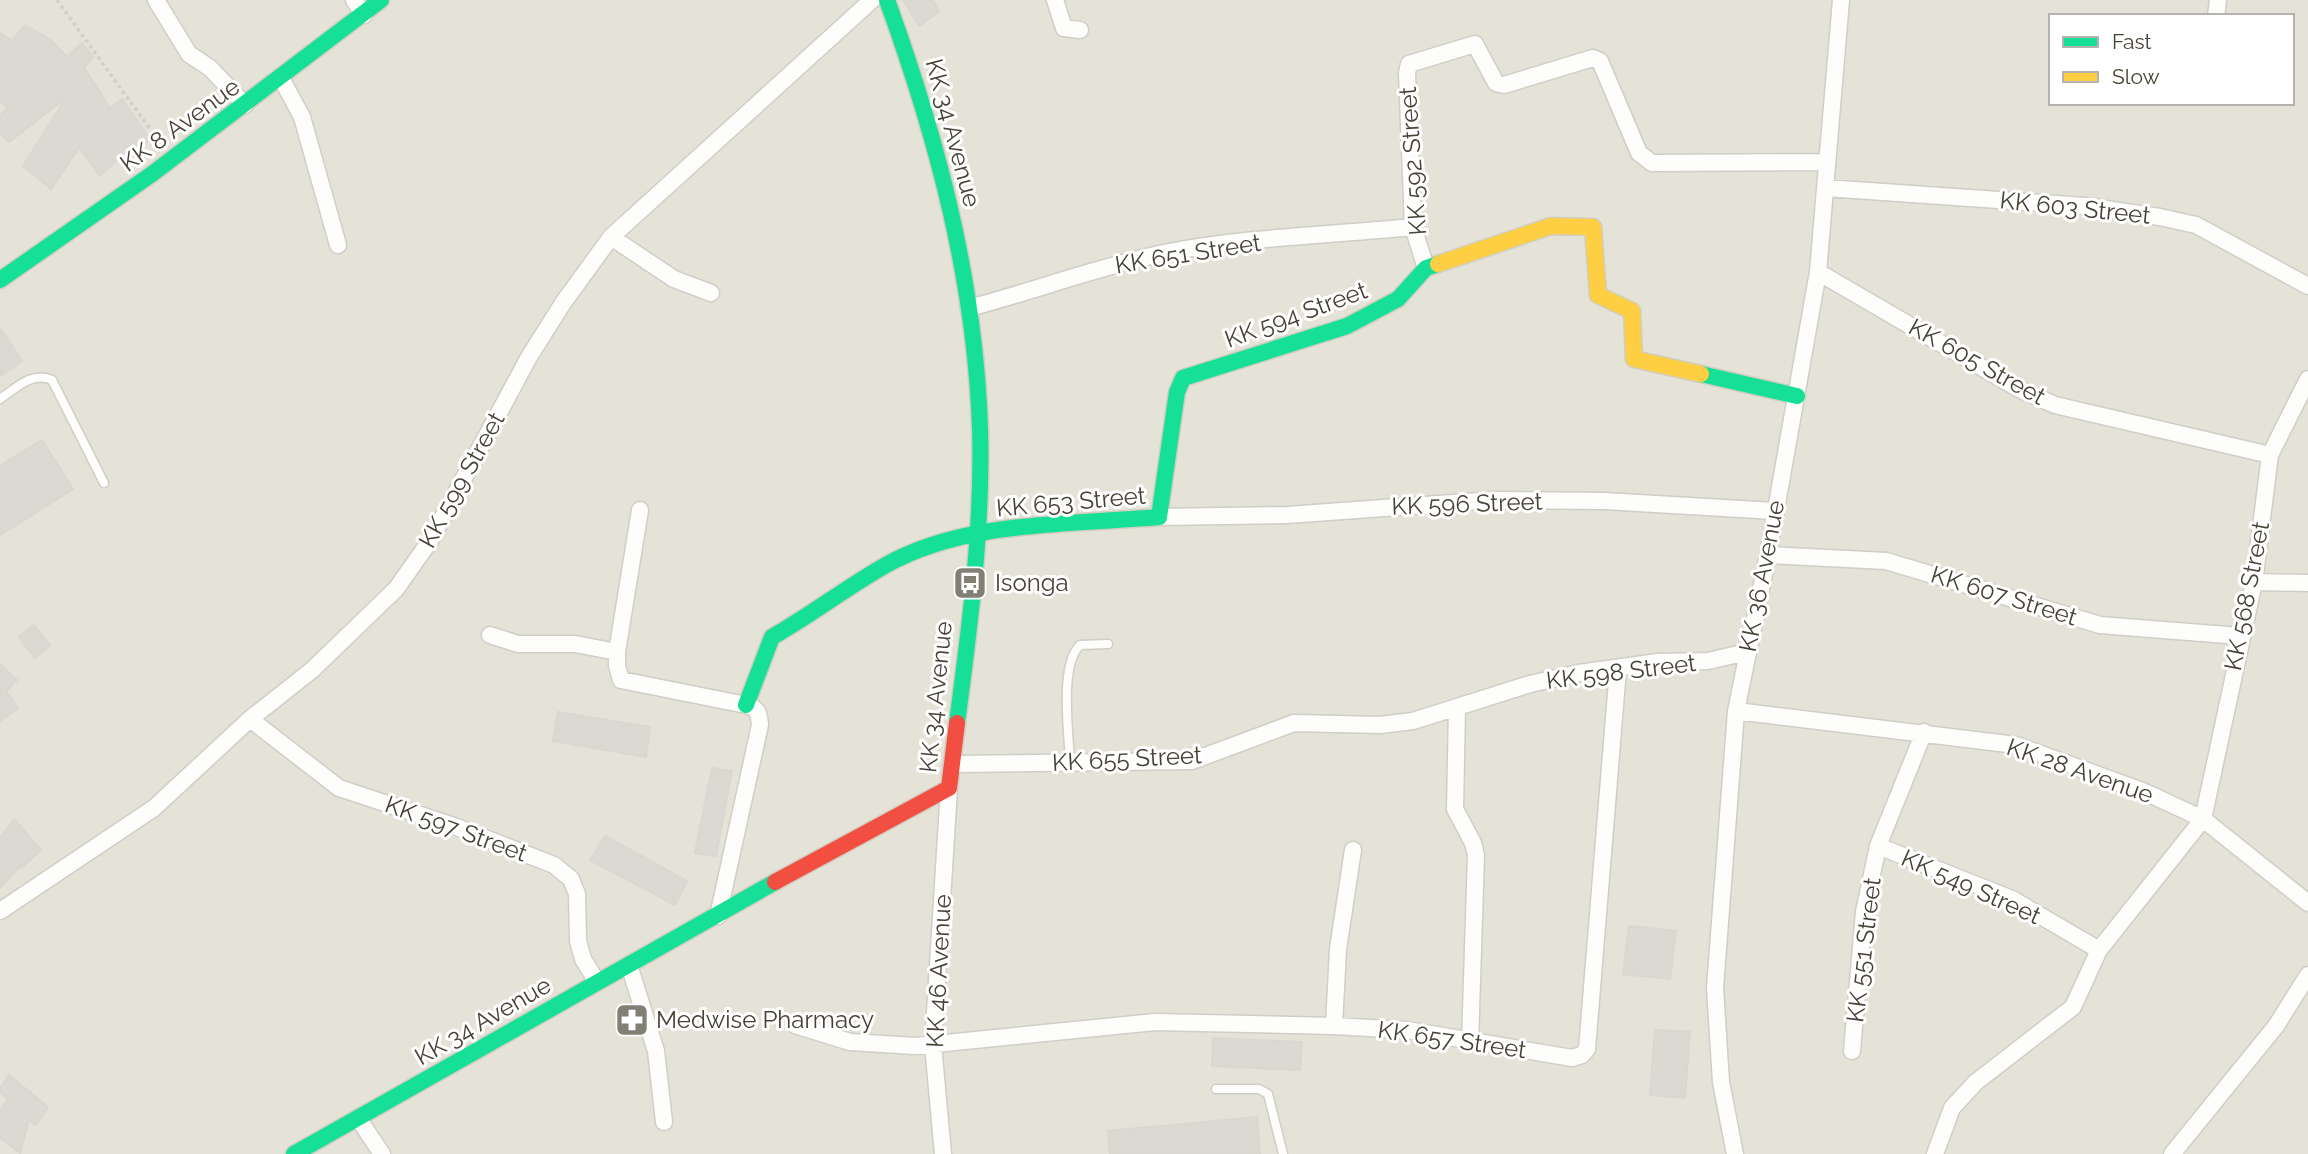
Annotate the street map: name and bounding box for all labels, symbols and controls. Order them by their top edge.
legend [2049,14,2294,105]
text: Fast [2112,29,2152,54]
street label: KK 34 Avenue [920,56,987,210]
text: Slow [2112,64,2160,89]
street label: KK 8 Avenue [114,72,245,178]
street label: KK 592 Street [1393,86,1432,236]
street label: KK 603 Street [1998,185,2152,230]
street label: KK 651 Street [1113,228,1263,279]
street label: KK 594 Street [1221,275,1371,354]
street label: KK 605 Street [1904,312,2051,411]
street label: KK 599 Street [412,407,511,553]
street label: KK 653 Street [995,481,1147,522]
street label: KK 596 Street [1391,486,1543,521]
street label: KK 36 Avenue [1733,498,1790,654]
street label: KK 568 Street [2218,519,2275,673]
street label: KK 607 Street [1928,560,2081,631]
bus stop icon: Isonga [951,564,989,602]
place label: Isonga [995,568,1069,597]
street label: KK 34 Avenue [913,620,958,774]
street label: KK 598 Street [1544,648,1698,695]
street label: KK 28 Avenue [2003,732,2157,809]
street label: KK 655 Street [1051,740,1203,777]
street label: KK 597 Street [381,789,531,868]
street label: KK 549 Street [1897,843,2045,930]
street label: KK 551 Street [1840,876,1887,1024]
street label: KK 46 Avenue [920,893,957,1049]
street label: KK 34 Avenue [410,970,556,1071]
pharmacy icon: Medwise Pharmacy [613,1001,651,1039]
place label: Medwise Pharmacy [656,1005,874,1034]
street label: KK 657 Street [1376,1015,1528,1064]

